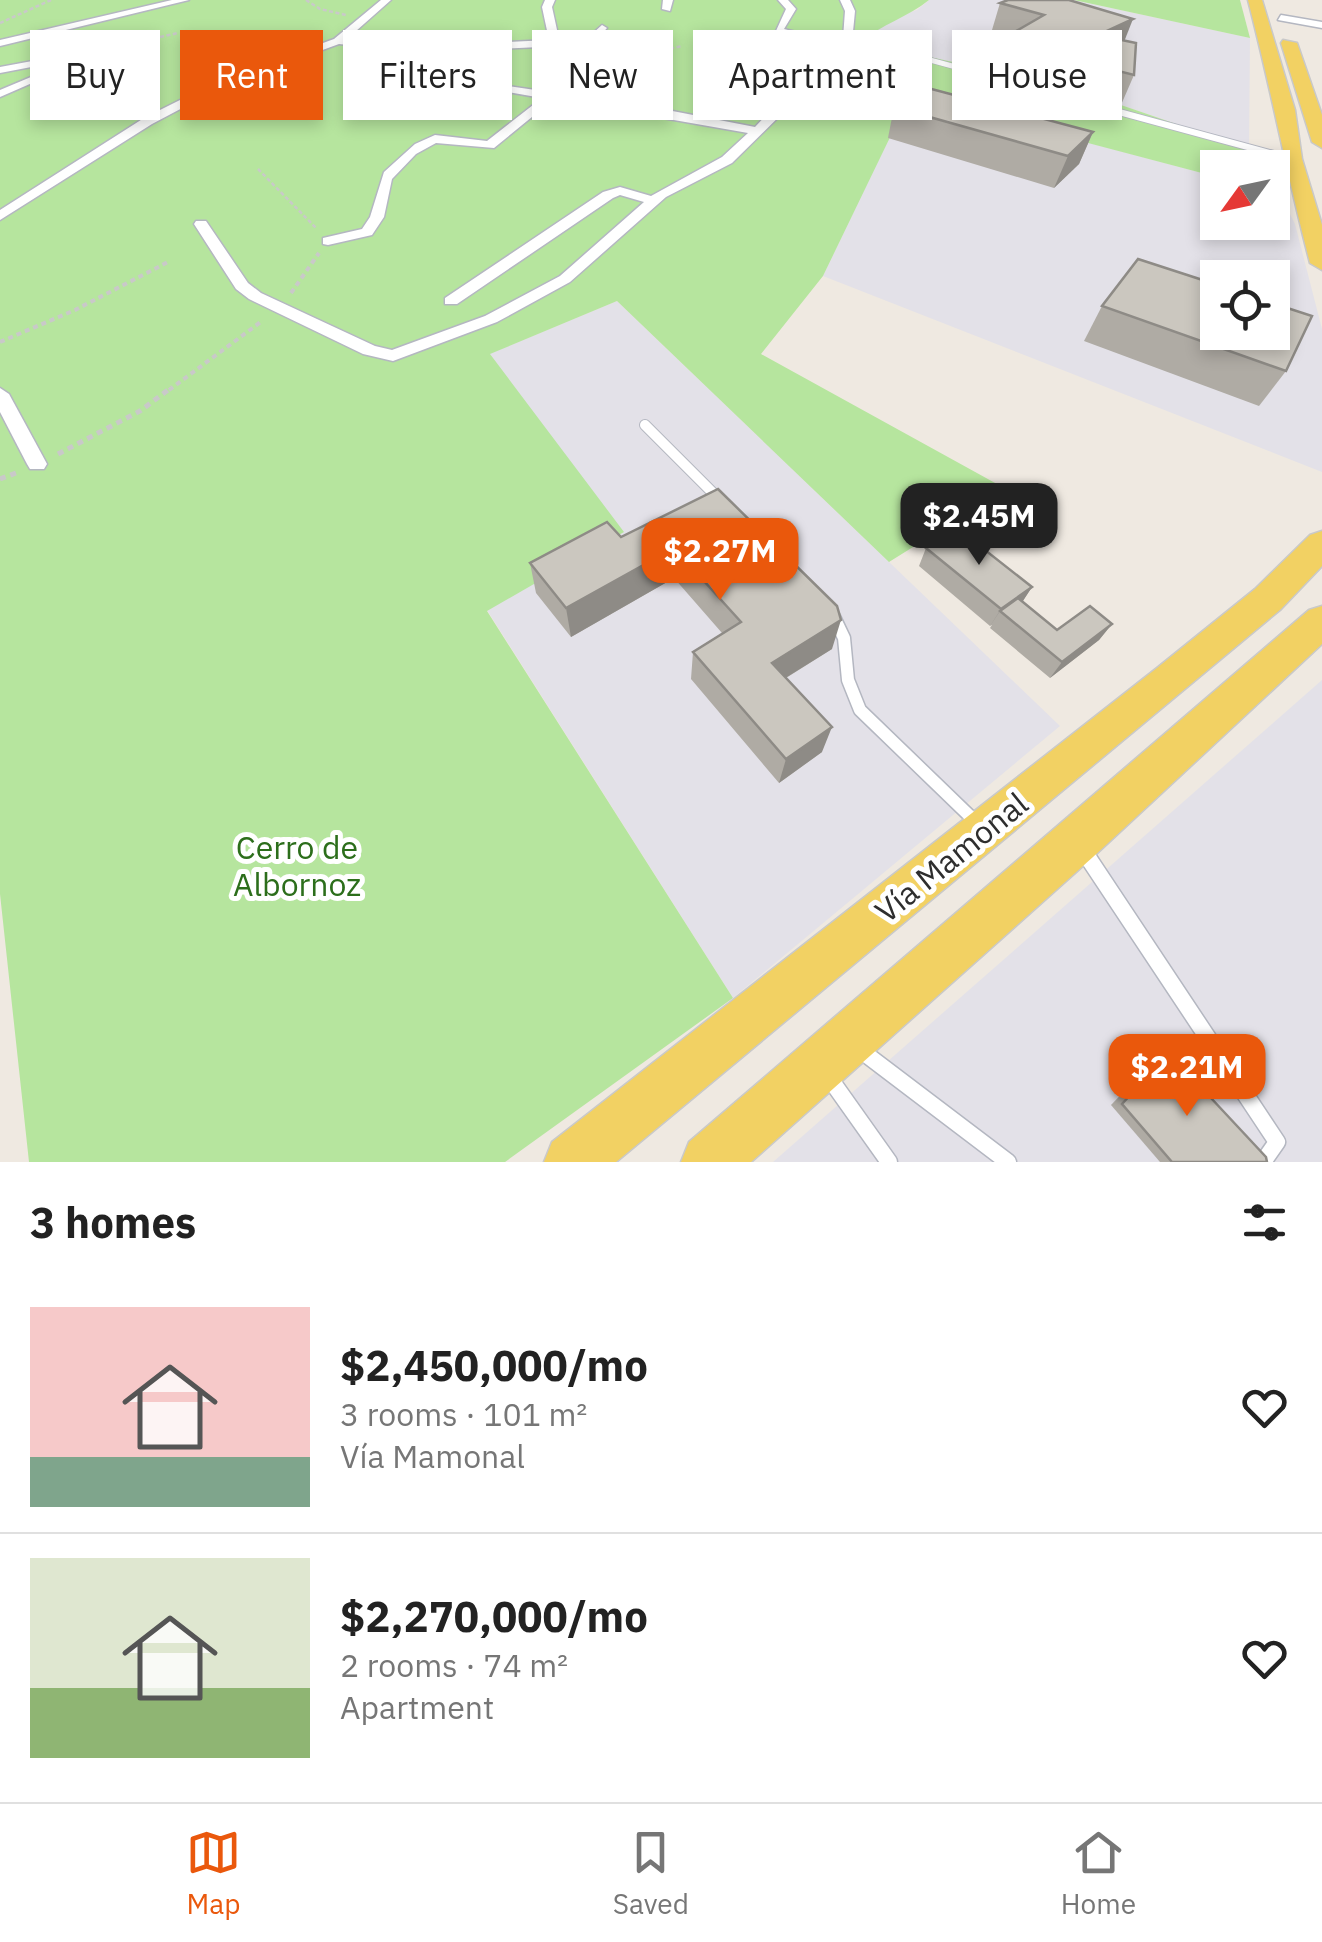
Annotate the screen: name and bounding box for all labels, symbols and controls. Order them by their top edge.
chip: Buy [30,30,160,120]
chip: Rent [180,30,323,120]
chip: Filters [343,30,512,120]
chip: New [532,30,673,120]
chip: Apartment [693,30,932,120]
chip: House [952,30,1122,120]
north arrow [1200,150,1290,240]
map controls [1200,150,1290,350]
button: locate [1200,260,1290,350]
pin: $2.45M [898,483,1060,568]
text: $2.45M [923,494,1035,536]
pin: $2.27M [639,518,801,603]
text: $2.27M [664,529,776,571]
street label: Vía Mamonal [866,782,1036,932]
park label: Cerro de Albornoz [233,826,361,905]
pin: $2.21M [1106,1034,1268,1119]
text: $2.21M [1131,1045,1243,1087]
text: 3 homes [30,1195,196,1250]
icon: filters [1237,1195,1292,1250]
text: $2,450,000/mo [340,1338,648,1393]
icon: home [110,1347,230,1467]
icon: heart [1237,1380,1292,1435]
text: 3 rooms · 101 m² [340,1393,587,1435]
text: Vía Mamonal [340,1435,525,1477]
text: $2,270,000/mo [340,1589,648,1644]
icon: home [110,1598,230,1718]
icon: heart [1237,1631,1292,1686]
text: 2 rooms · 74 m² [340,1644,568,1686]
text: Apartment [340,1686,494,1728]
tab: Map [186,1825,241,1922]
tab: Saved [613,1825,689,1922]
tab: Home [1061,1825,1136,1922]

